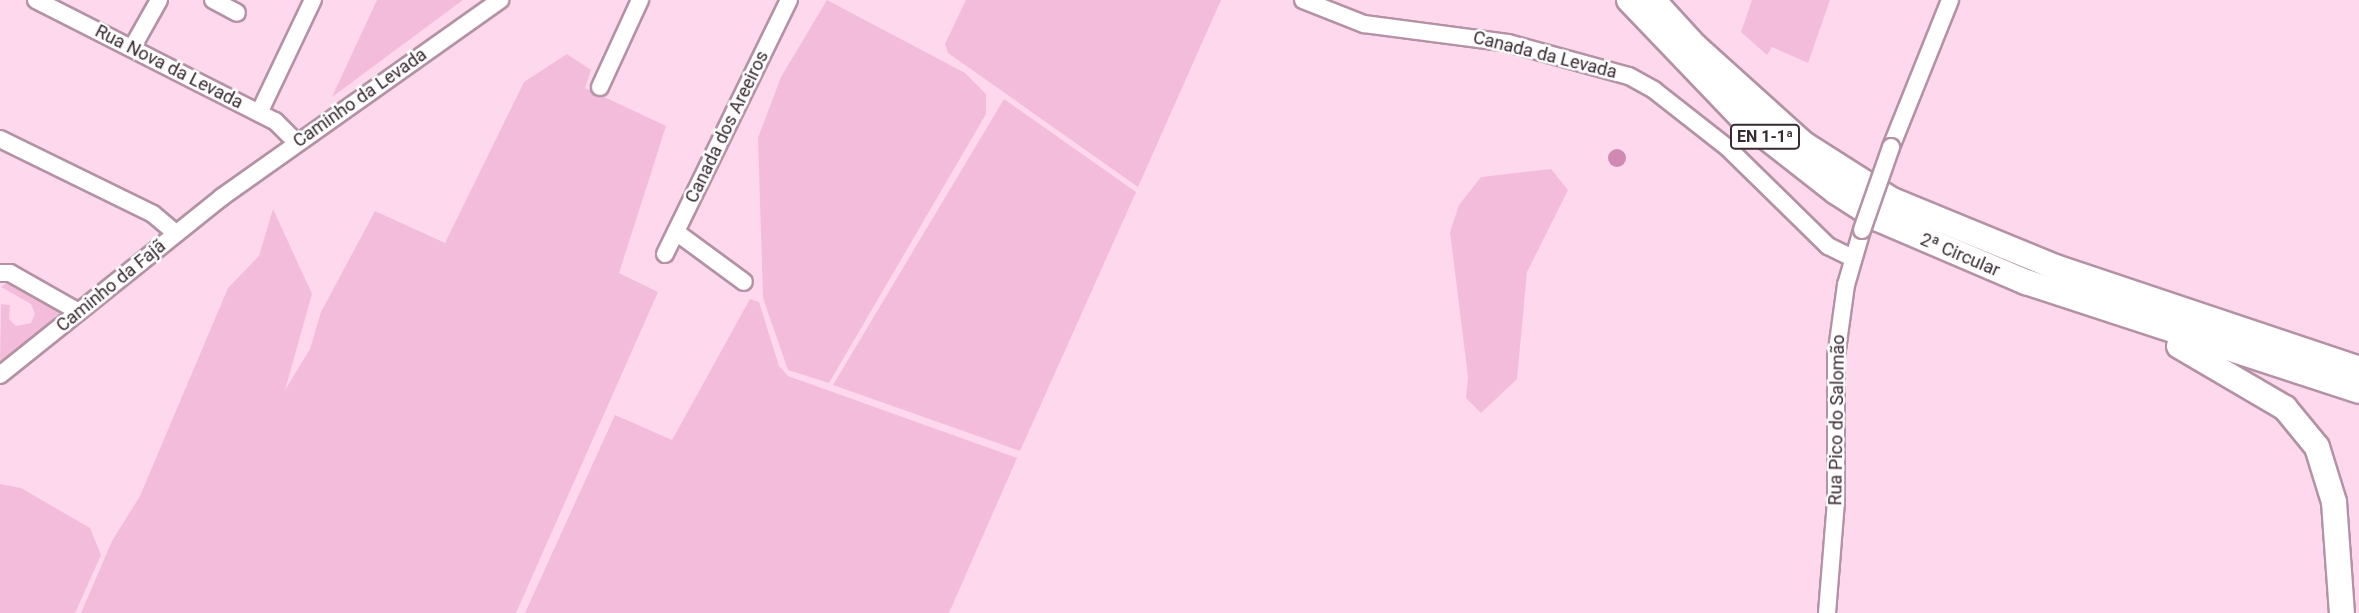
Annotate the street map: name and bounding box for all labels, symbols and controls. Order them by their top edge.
street label: Rua Nova da Levada [92,20,246,114]
street label: Canada da Levada [1471,27,1619,83]
street label: Caminho da Levada [289,44,431,152]
street label: Canada dos Areeiros [681,47,773,207]
road number: EN 1-1ª [1728,125,1802,150]
street label: 2ª Circular [1917,229,2003,281]
street label: Caminho da Fajã [52,235,170,337]
street label: Rua Pico do Salomão [1825,334,1849,506]

